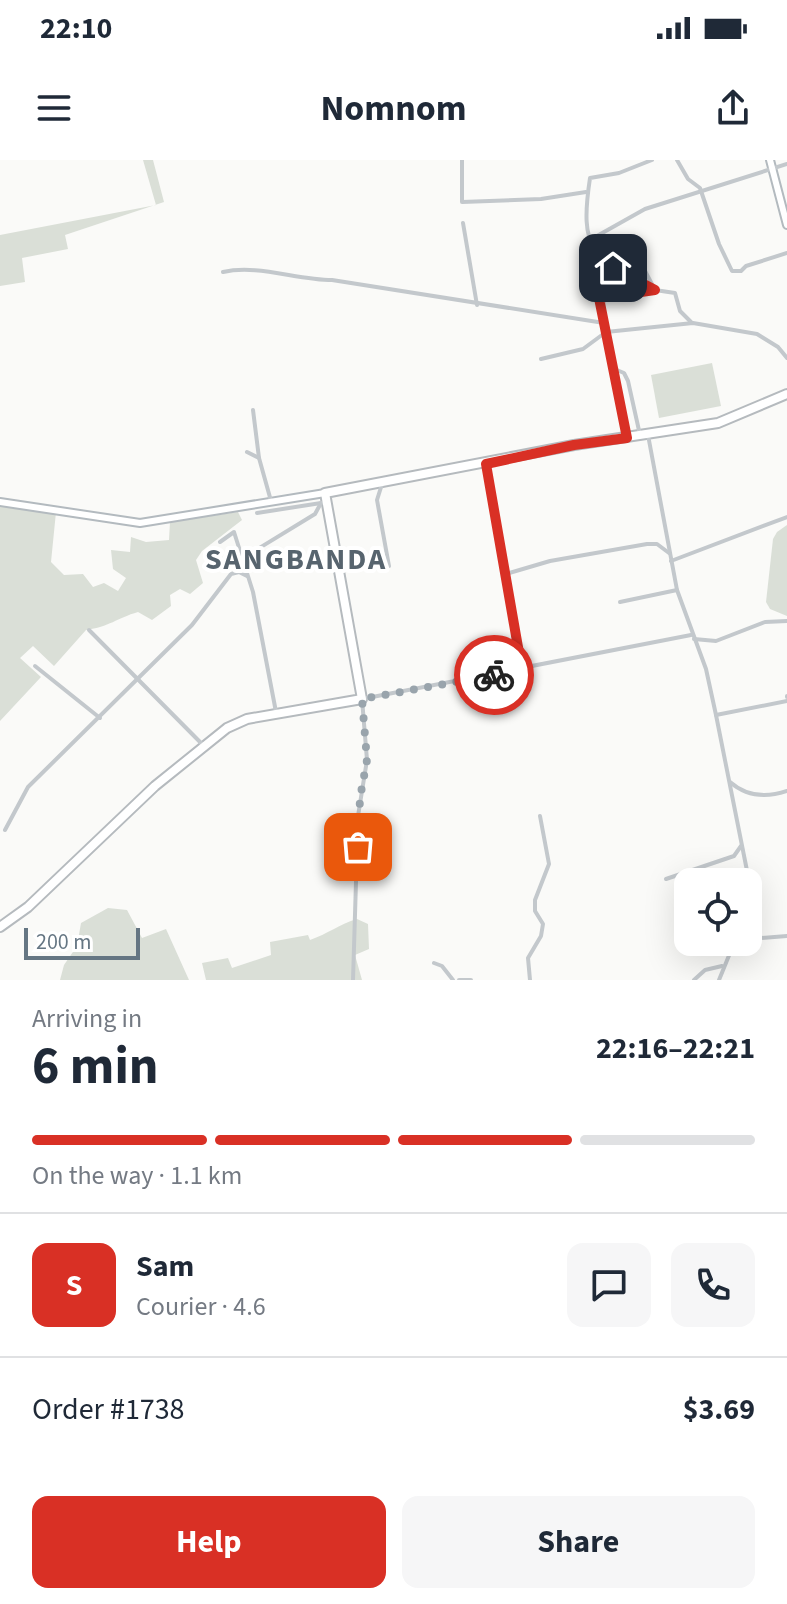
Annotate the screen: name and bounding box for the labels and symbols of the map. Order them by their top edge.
pin [579,234,647,302]
district label: SANGBANDA [205,538,387,581]
courier [454,635,534,715]
pin [324,813,392,881]
scale bar [24,924,140,960]

